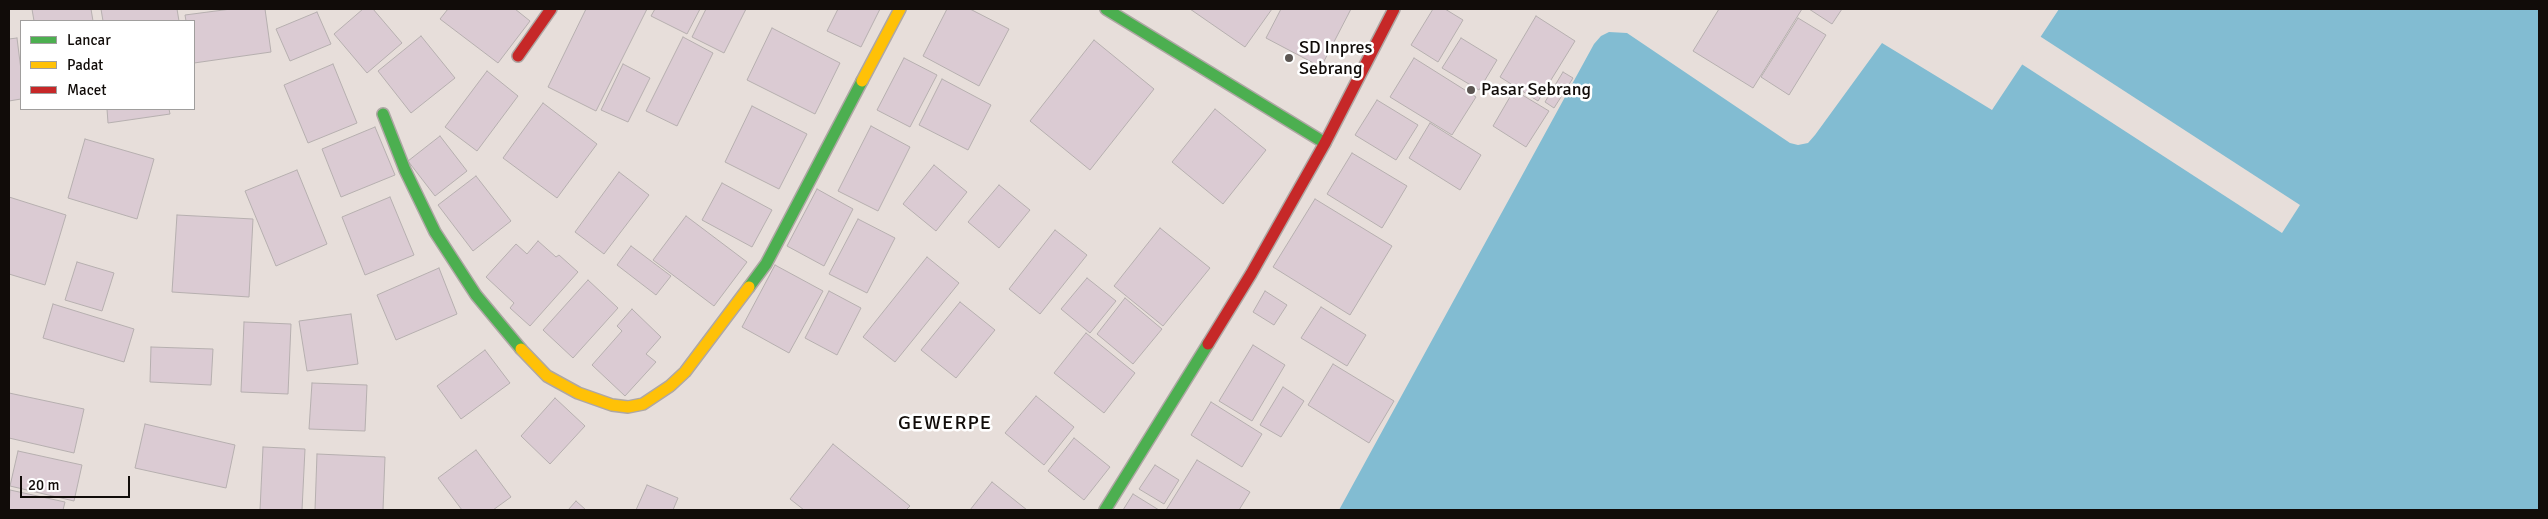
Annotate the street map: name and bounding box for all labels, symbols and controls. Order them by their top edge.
legend [20,20,195,110]
text: Lancar [67,31,111,49]
place label: SD Inpres Sebrang [1299,37,1372,80]
marker: SD Inpres Sebrang [1283,52,1295,64]
text: Padat [67,56,103,74]
place label: Pasar Sebrang [1481,79,1591,101]
text: Macet [67,81,106,99]
marker: Pasar Sebrang [1465,84,1477,96]
district label: GEWERPE [897,412,993,436]
scale bar [22,466,132,498]
text: 20 m [28,476,59,494]

